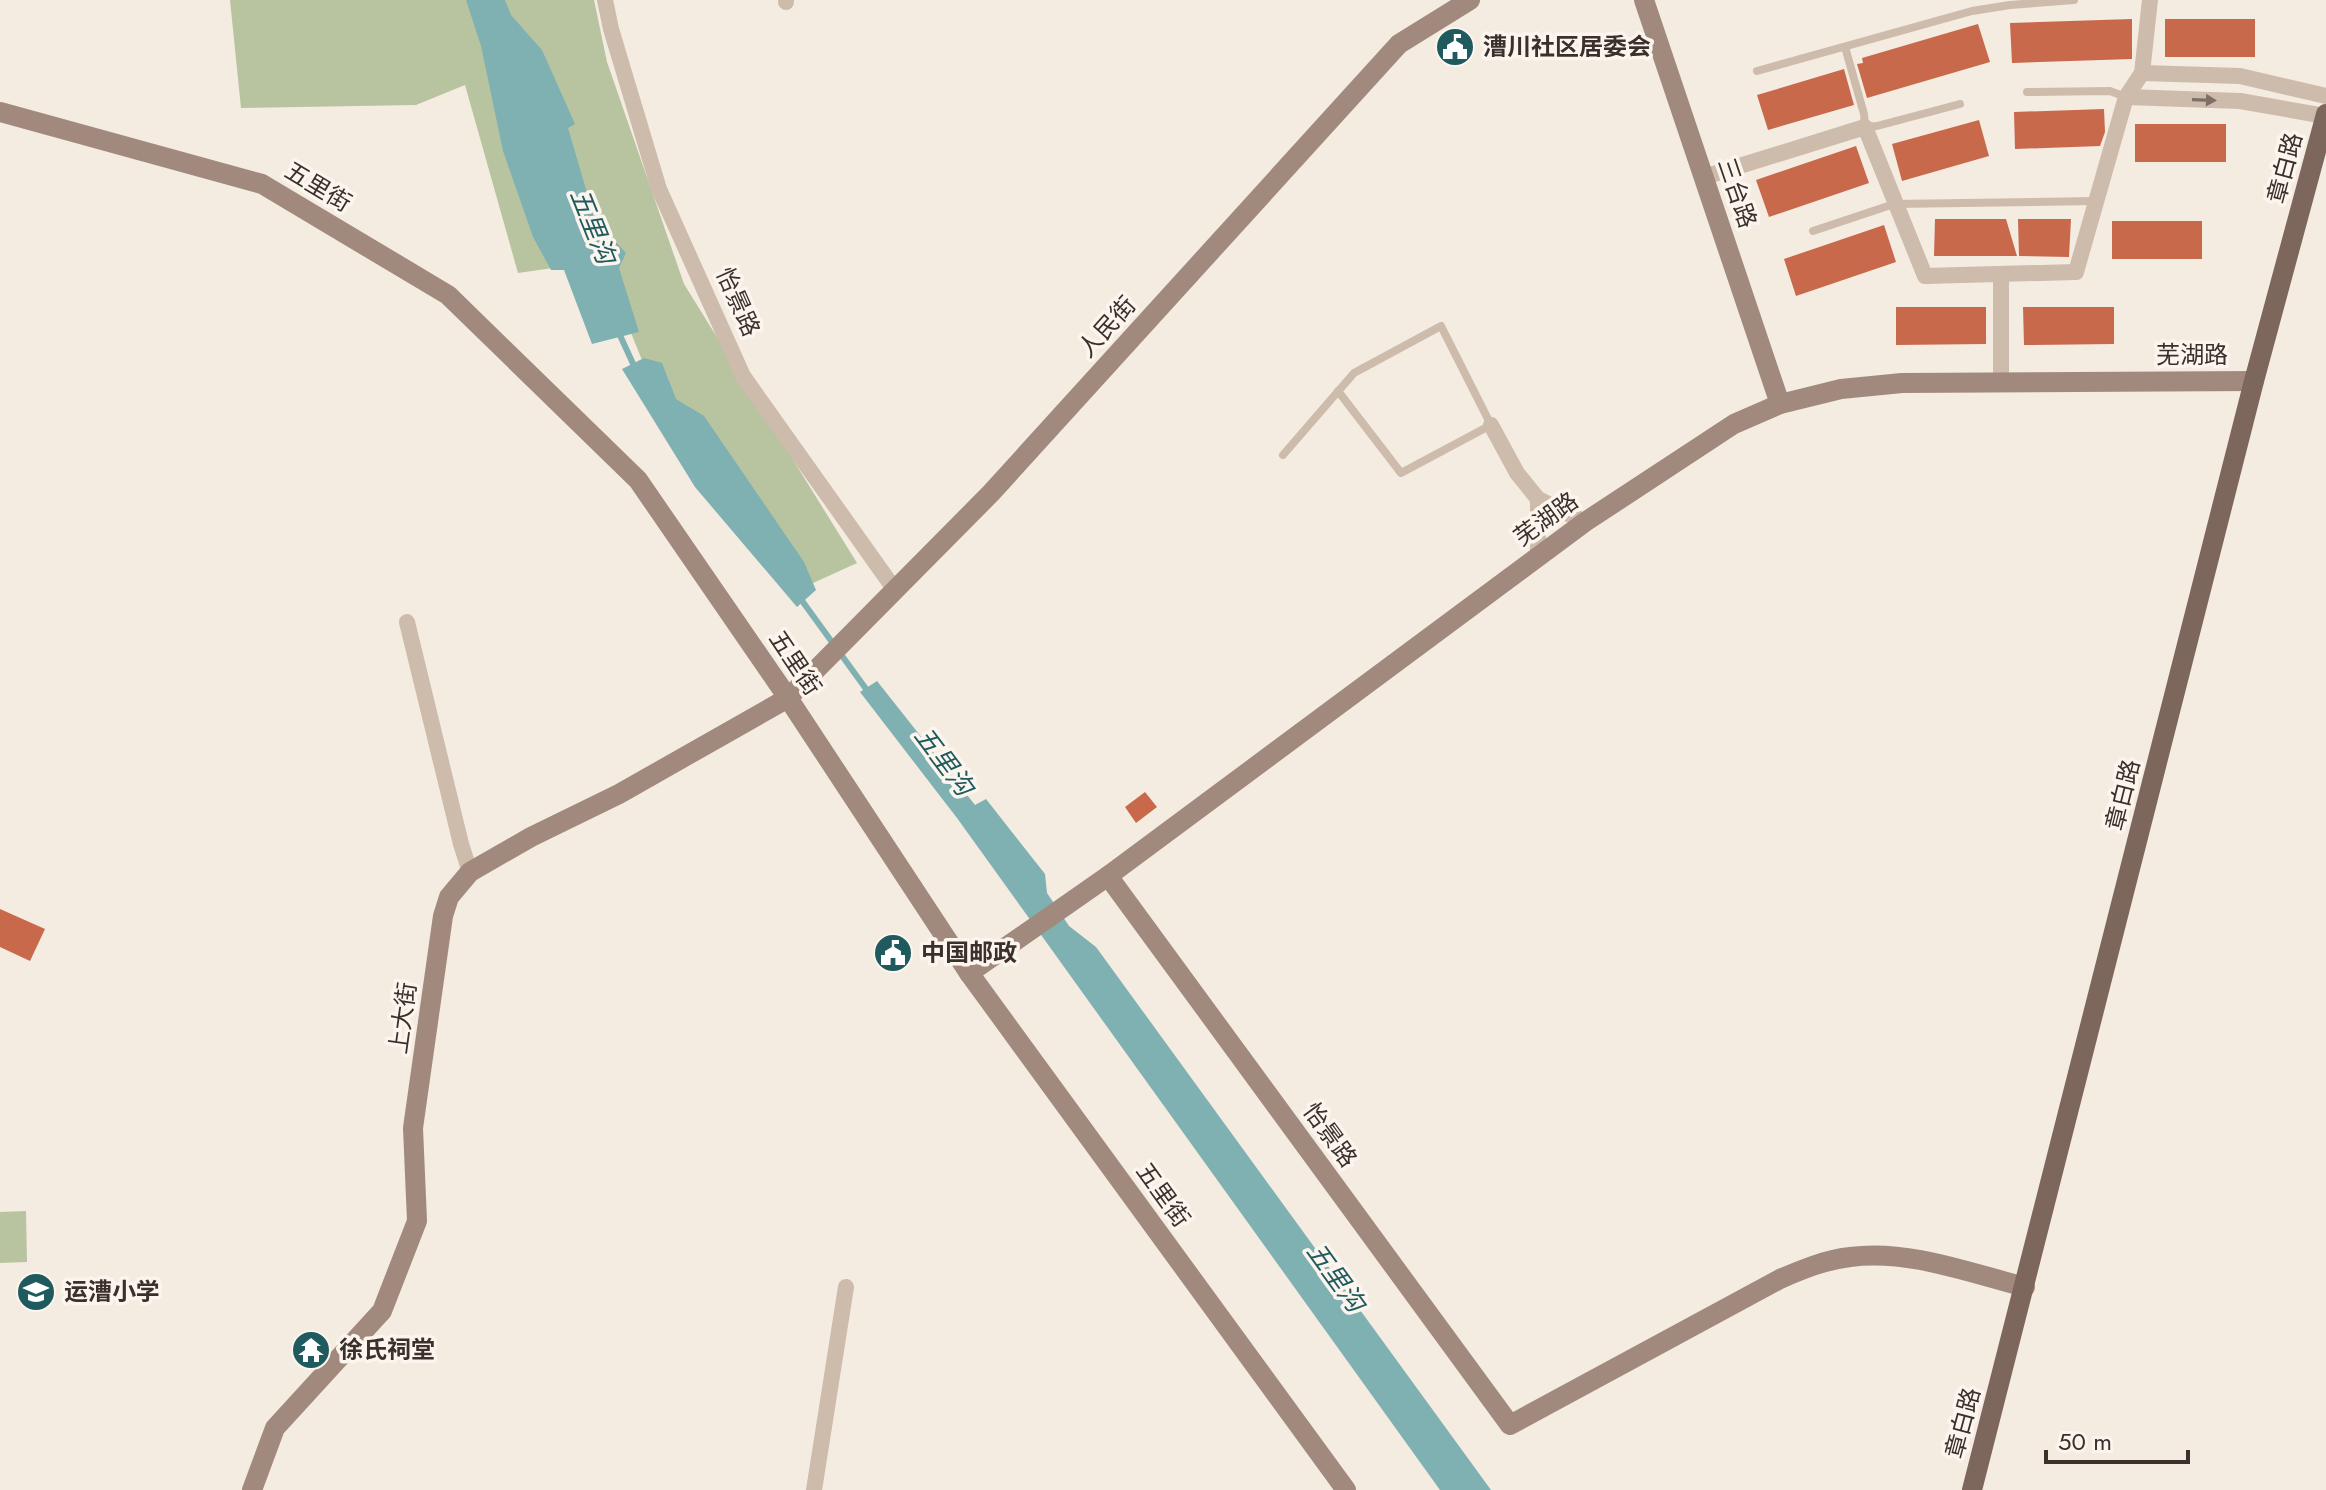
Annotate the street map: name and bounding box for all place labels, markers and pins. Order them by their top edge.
public building icon: 漕川社区居委会 [1434,26,1476,68]
place label: 漕川社区居委会 [1483,29,1651,64]
public building icon: 中国邮政 [872,932,914,974]
place label: 中国邮政 [921,935,1017,970]
school or university icon: 运漕小学 [15,1271,57,1313]
place label: 运漕小学 [64,1274,160,1309]
temple icon: 徐氏祠堂 [290,1329,332,1371]
place label: 徐氏祠堂 [339,1332,435,1367]

